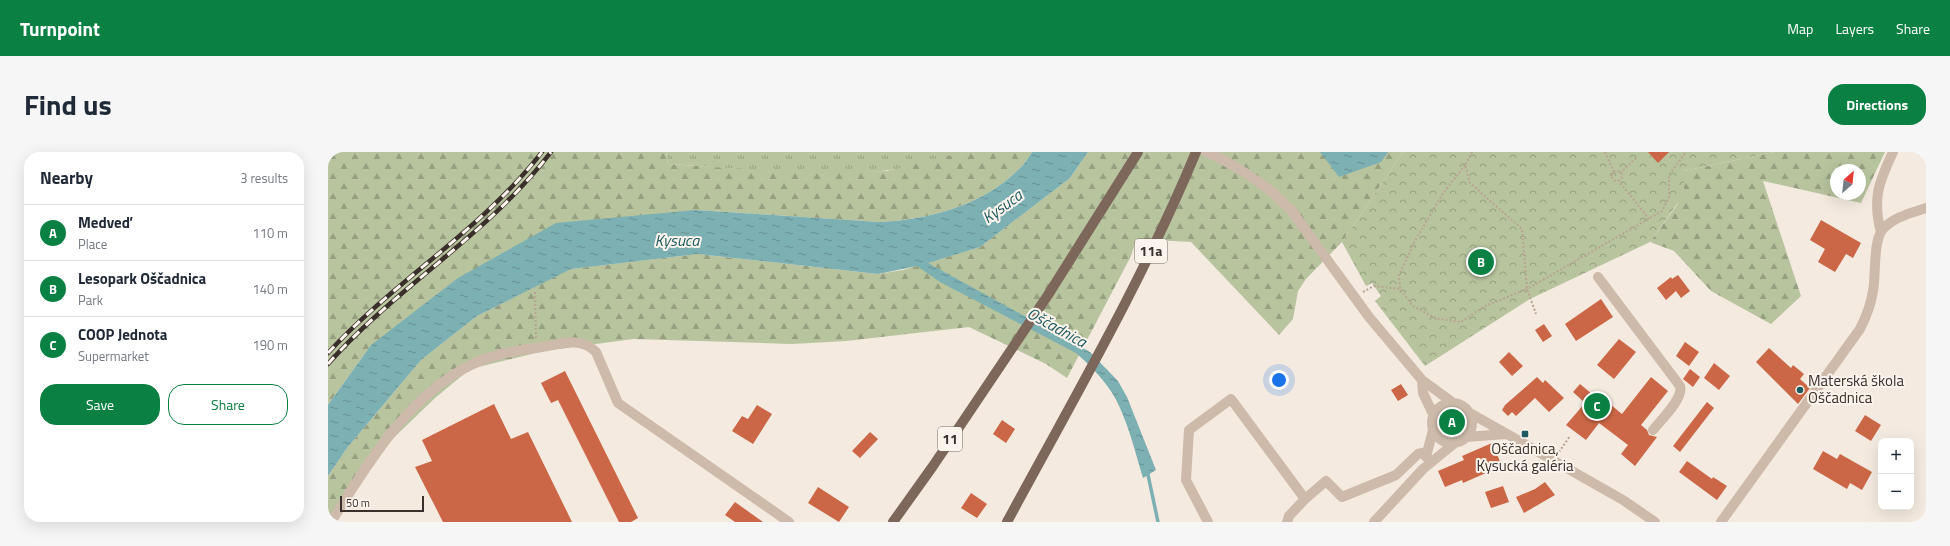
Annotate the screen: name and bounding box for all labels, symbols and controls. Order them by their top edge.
text: Turnpoint [20,14,100,43]
text: Map [1787,18,1813,39]
text: Layers [1835,18,1874,39]
text: Share [1896,18,1930,39]
text: Find us [24,83,112,126]
button: Directions [1828,84,1926,125]
north arrow [1830,164,1866,200]
text: Nearby [40,165,93,191]
text: 3 results [240,168,288,188]
water label: Kysuca [977,183,1028,229]
text: Medveď [78,211,132,234]
text: A [49,223,57,243]
text: 110 m [252,223,288,243]
water label: Kysuca [655,228,700,252]
text: Place [78,234,107,254]
road number: 11a [1135,239,1167,263]
pin: B [1468,247,1494,277]
text: Lesopark Oščadnica [78,267,206,290]
text: B [49,279,57,299]
text: 140 m [252,279,288,299]
text: Park [78,290,103,310]
water label: Oščadnica [1023,301,1092,354]
text: COOP Jednota [78,323,168,346]
text: C [49,335,57,355]
text: 190 m [252,335,288,355]
text: Supermarket [78,346,149,366]
place label: Materská škola Oščadnica [1808,369,1904,409]
your location [1269,370,1289,390]
button: Save [40,384,160,425]
button: Share [168,384,288,425]
marker: Materská škola Oščadnica [1795,385,1805,395]
pin: C [1584,391,1610,421]
pin: A [1439,407,1465,437]
road number: 11 [938,427,962,451]
marker: Oščadnica, Kysucká galéria [1520,429,1530,439]
place label: Oščadnica, Kysucká galéria [1477,437,1574,477]
map controls [1878,438,1914,510]
button: + [1878,438,1914,474]
button: − [1878,474,1914,510]
scale bar [340,494,424,513]
text: 50 m [346,495,370,511]

